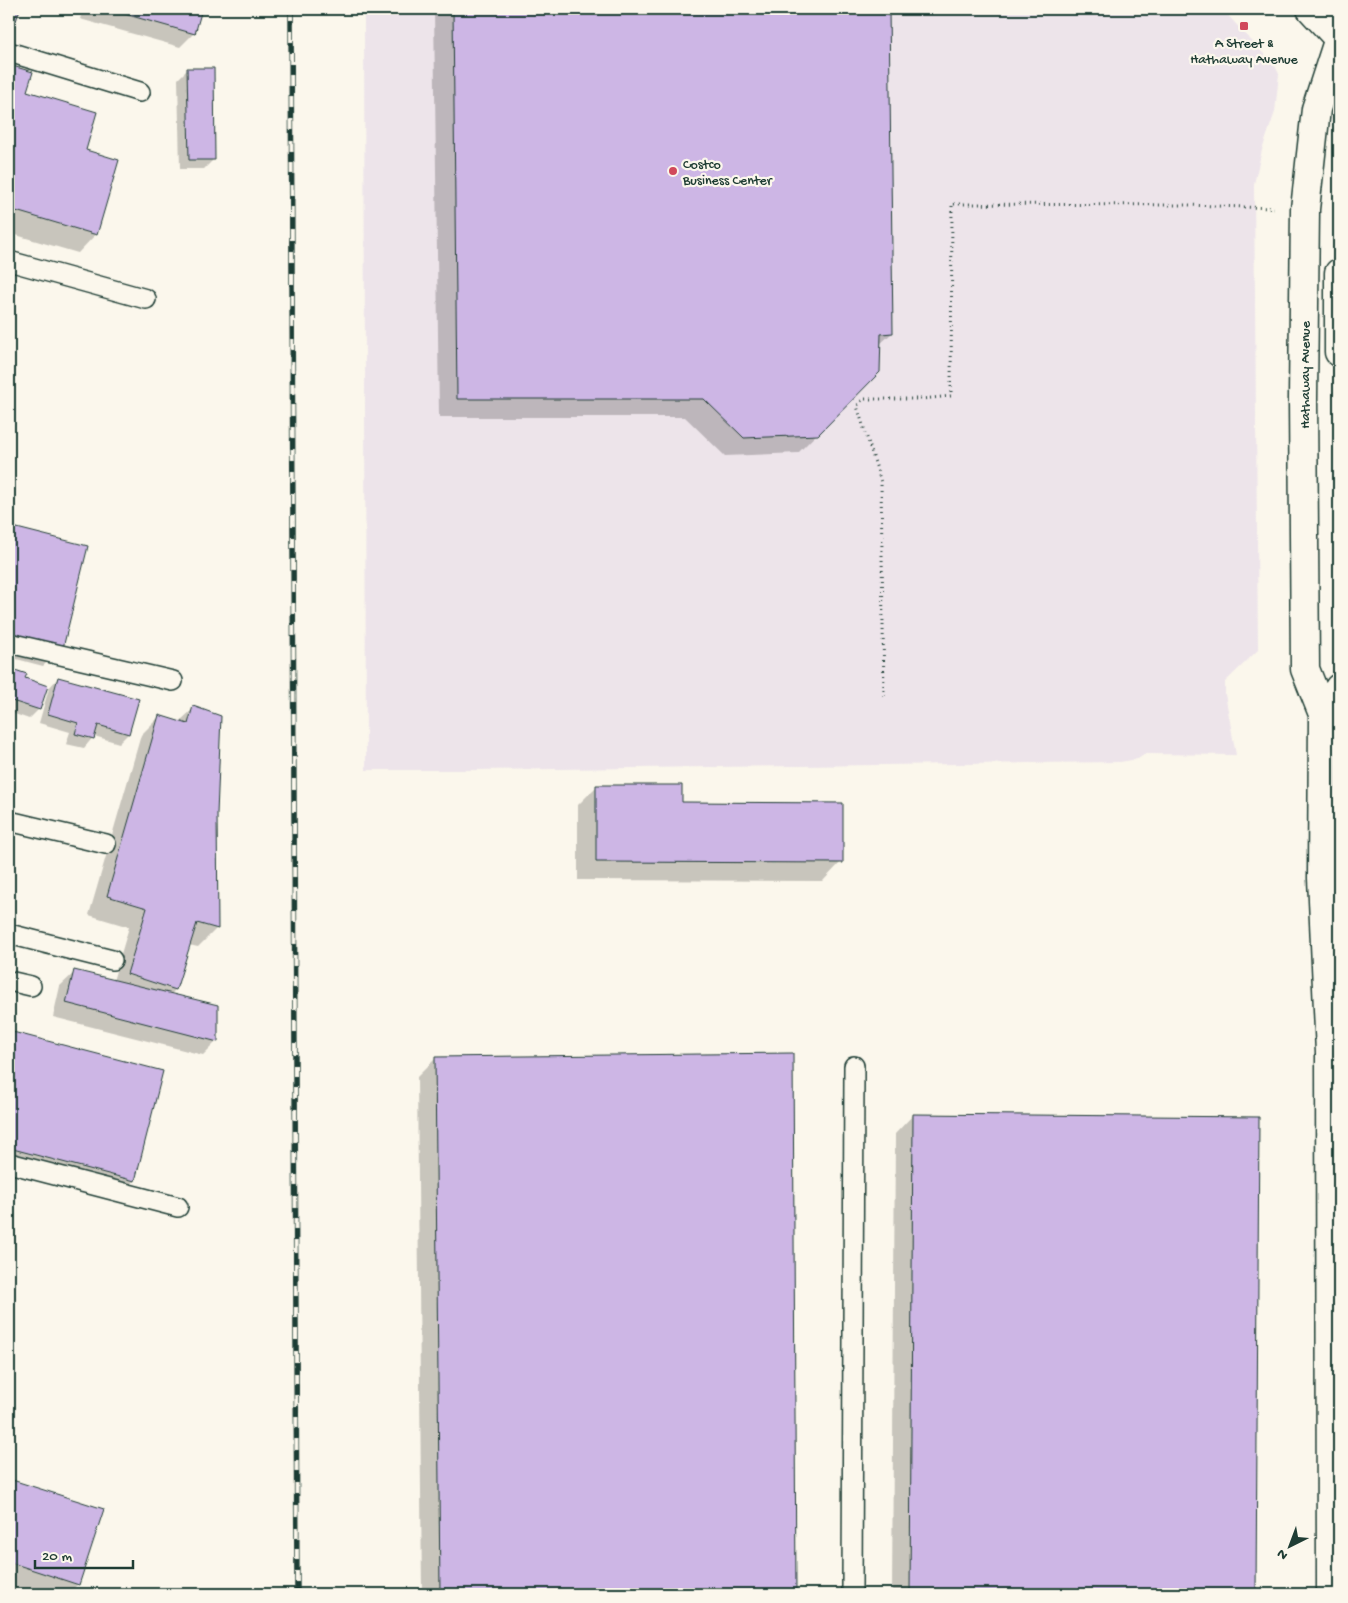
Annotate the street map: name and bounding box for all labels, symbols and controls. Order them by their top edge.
marker: A Street & Hathaway Avenue [1238,20,1250,32]
place label: A Street & Hathaway Avenue [1190,36,1299,69]
place label: Costco Business Center [682,157,773,190]
marker: Costco Business Center [667,165,679,177]
street label: Hathaway Avenue [1298,320,1315,429]
north arrow [1266,1520,1316,1570]
scale bar [35,1538,132,1570]
text: N [1274,1544,1292,1563]
text: 20 m [42,1548,72,1566]

